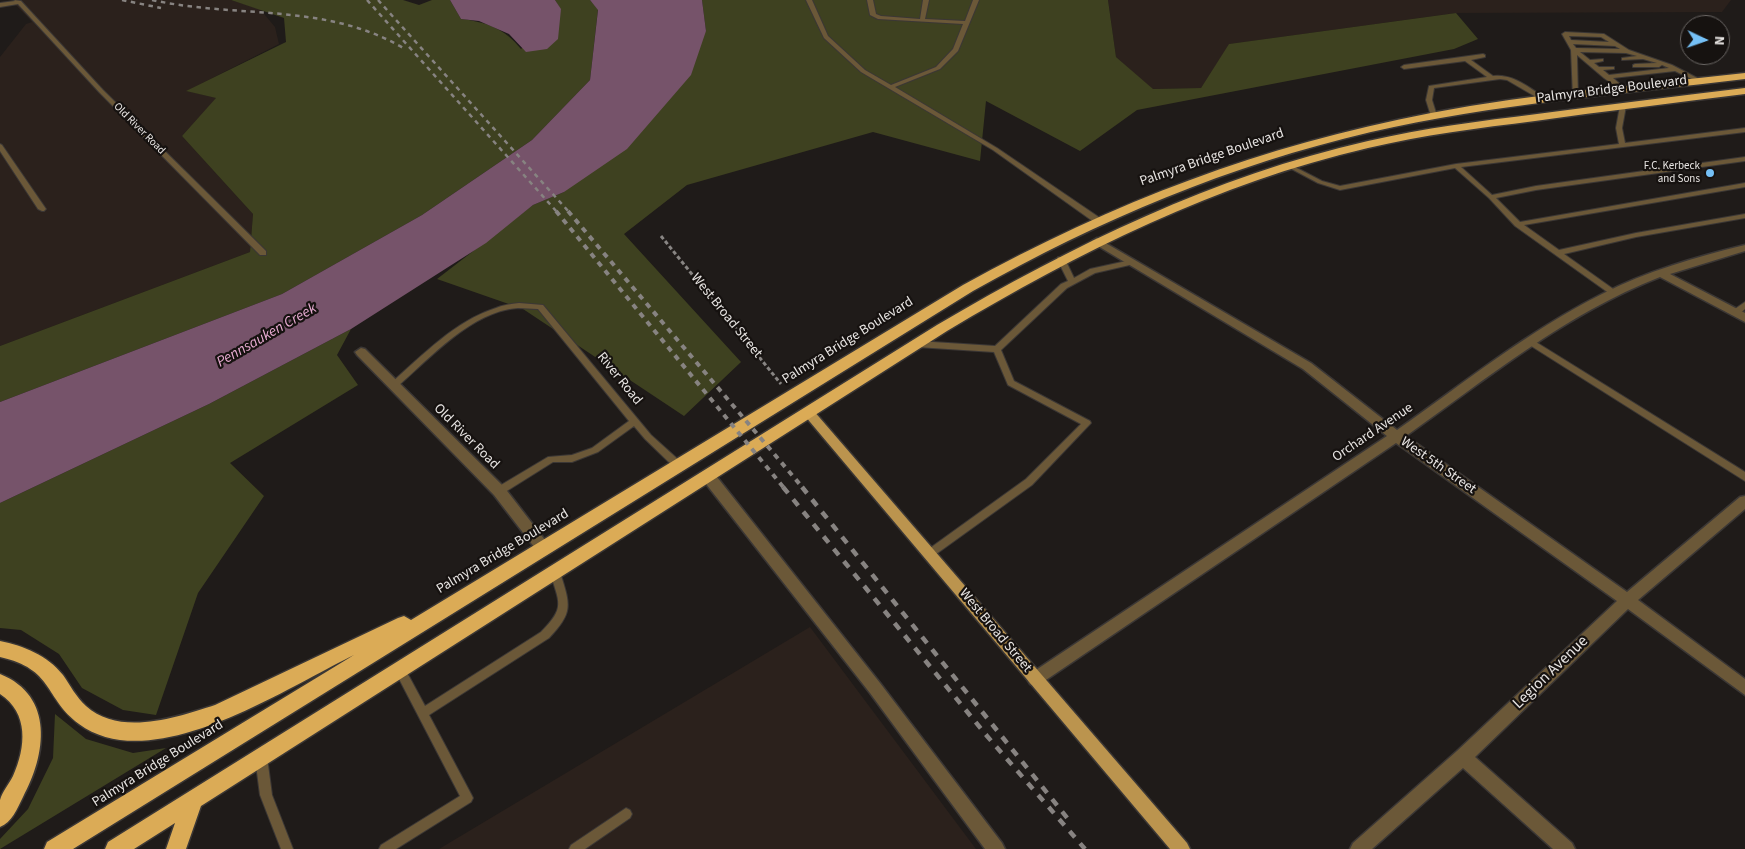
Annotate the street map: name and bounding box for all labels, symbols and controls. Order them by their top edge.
north arrow [1680,15,1730,65]
text: N [1709,36,1729,46]
street label: Palmyra Bridge Boulevard [1536,72,1688,108]
street label: Old River Road [110,100,168,158]
street label: Palmyra Bridge Boulevard [1138,125,1286,191]
place label: F.C. Kerbeck and Sons [1644,160,1700,186]
marker: F.C. Kerbeck and Sons [1704,167,1716,179]
street label: West Broad Street [687,270,765,362]
street label: Palmyra Bridge Boulevard [779,294,917,388]
water label: Pennsauken Creek [214,300,320,372]
street label: River Road [593,349,645,409]
street label: Orchard Avenue [1330,400,1416,466]
street label: Old River Road [430,401,502,473]
street label: West 5th Street [1397,434,1479,498]
street label: Palmyra Bridge Boulevard [434,506,572,598]
street label: West Broad Street [955,586,1035,676]
street label: Legion Avenue [1509,632,1593,714]
street label: Palmyra Bridge Boulevard [89,717,227,811]

